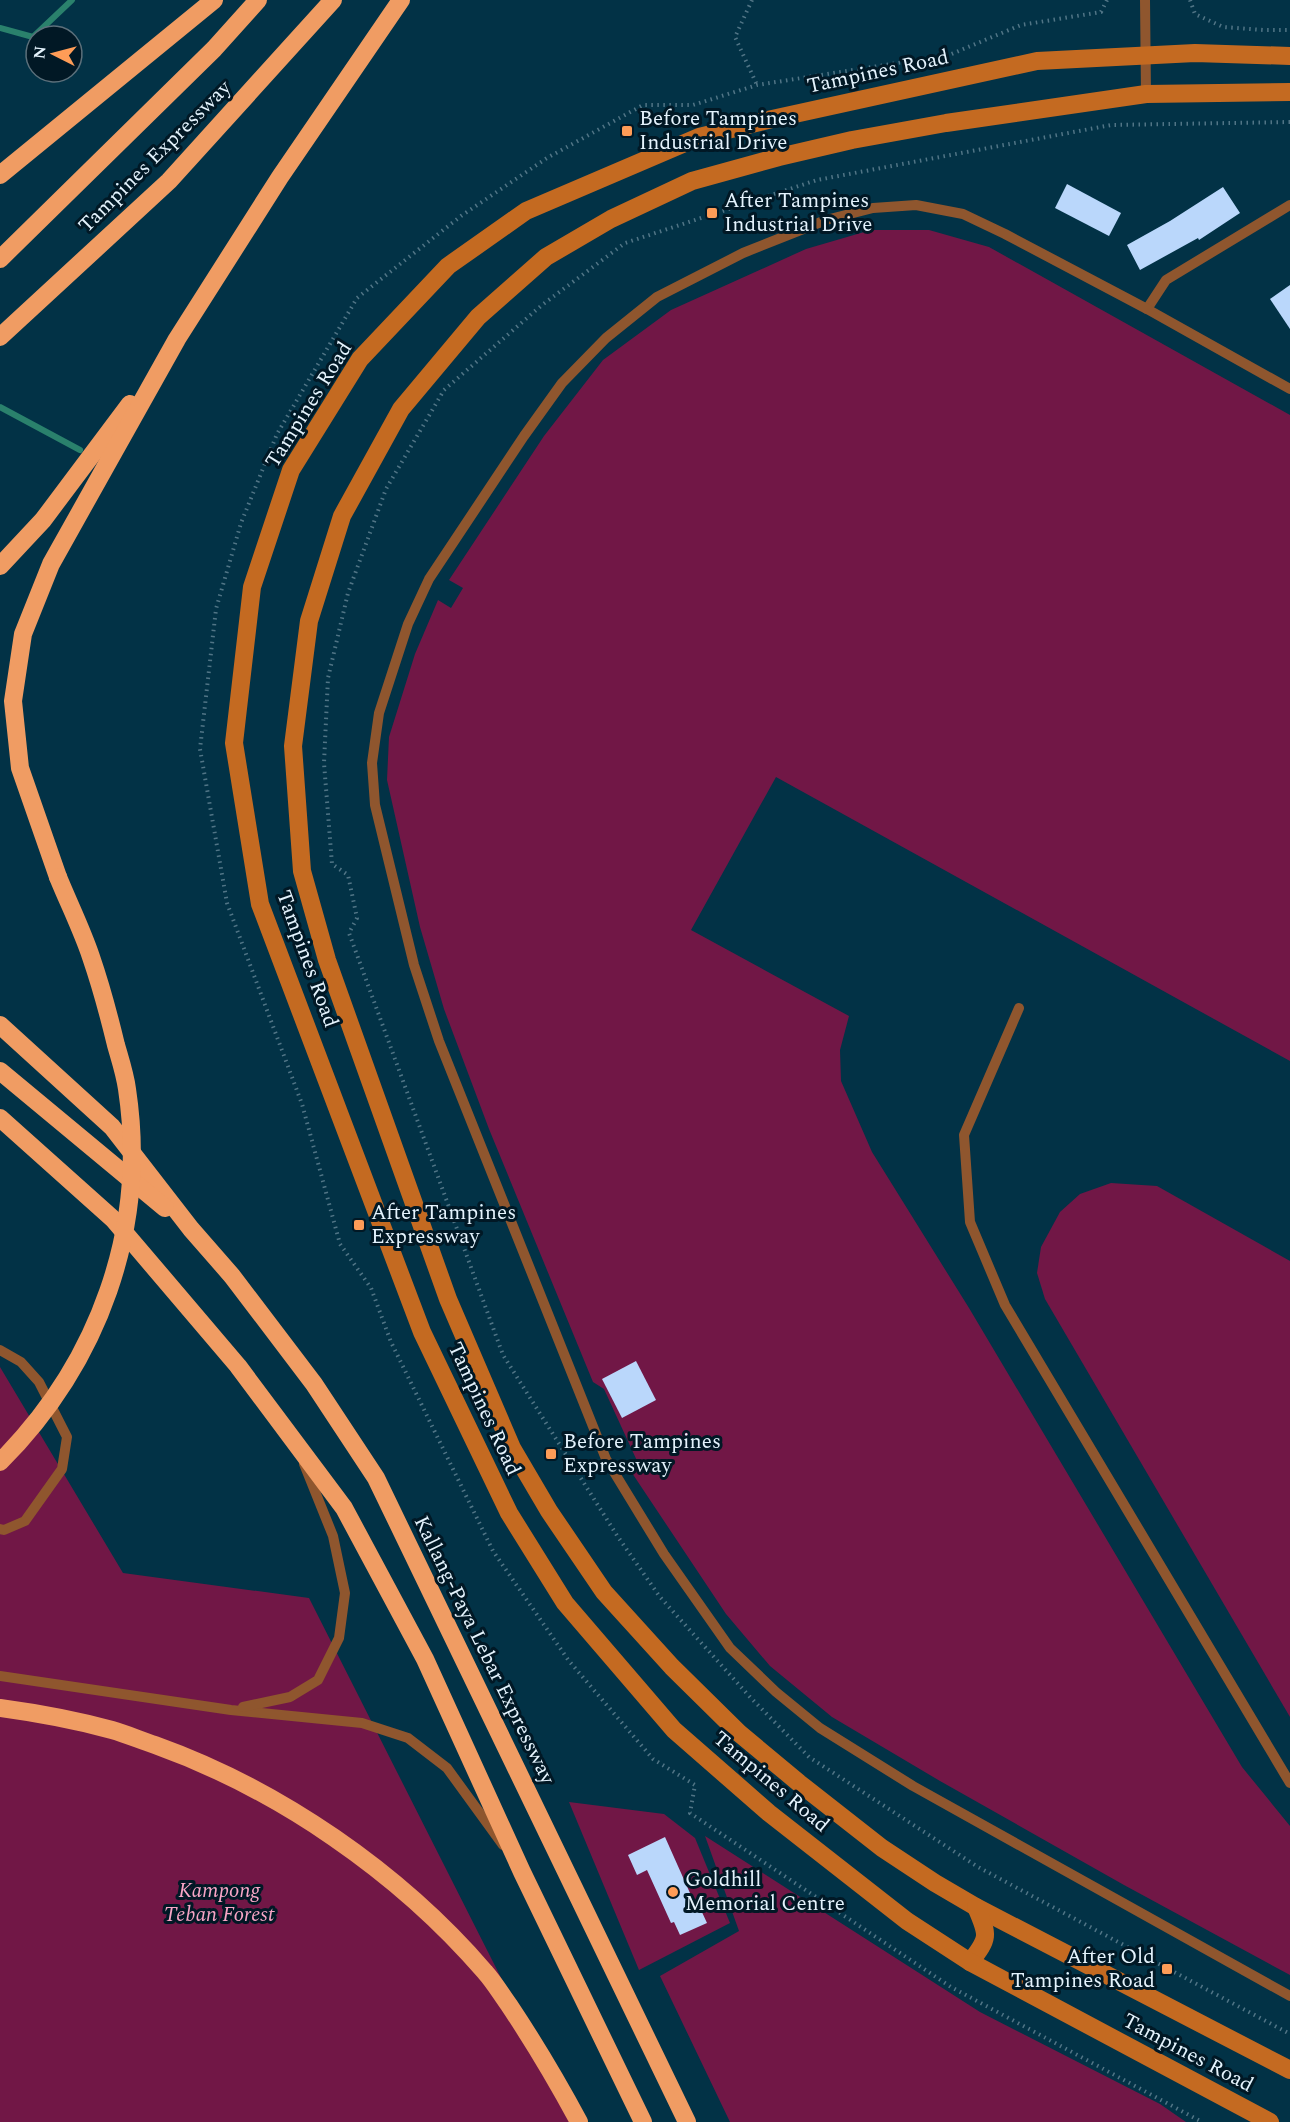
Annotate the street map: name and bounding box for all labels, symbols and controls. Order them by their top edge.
north arrow [24,24,84,84]
street label: Tampines Road [804,41,952,103]
text: N [27,45,53,60]
street label: Tampines Expressway [71,72,240,241]
place label: Before Tampines Industrial Drive [639,103,797,159]
marker: Before Tampines Industrial Drive [620,124,634,138]
place label: After Tampines Industrial Drive [724,185,872,241]
marker: After Tampines Industrial Drive [705,206,719,220]
street label: Tampines Road [257,335,361,475]
street label: Tampines Road [267,886,347,1032]
place label: After Tampines Expressway [371,1197,516,1253]
marker: After Tampines Expressway [352,1218,366,1232]
street label: Tampines Road [439,1337,529,1481]
place label: Before Tampines Expressway [563,1426,721,1482]
marker: Before Tampines Expressway [544,1447,558,1461]
street label: Kallang-Paya Lebar Expressway [405,1510,563,1790]
street label: Tampines Road [705,1723,837,1841]
place label: Goldhill Memorial Centre [685,1864,845,1920]
park label: Kampong Teban Forest [164,1875,275,1931]
marker: Goldhill Memorial Centre [666,1885,680,1899]
place label: After Old Tampines Road [1011,1941,1155,1997]
marker: After Old Tampines Road [1160,1962,1174,1976]
street label: Tampines Road [1117,2005,1259,2101]

